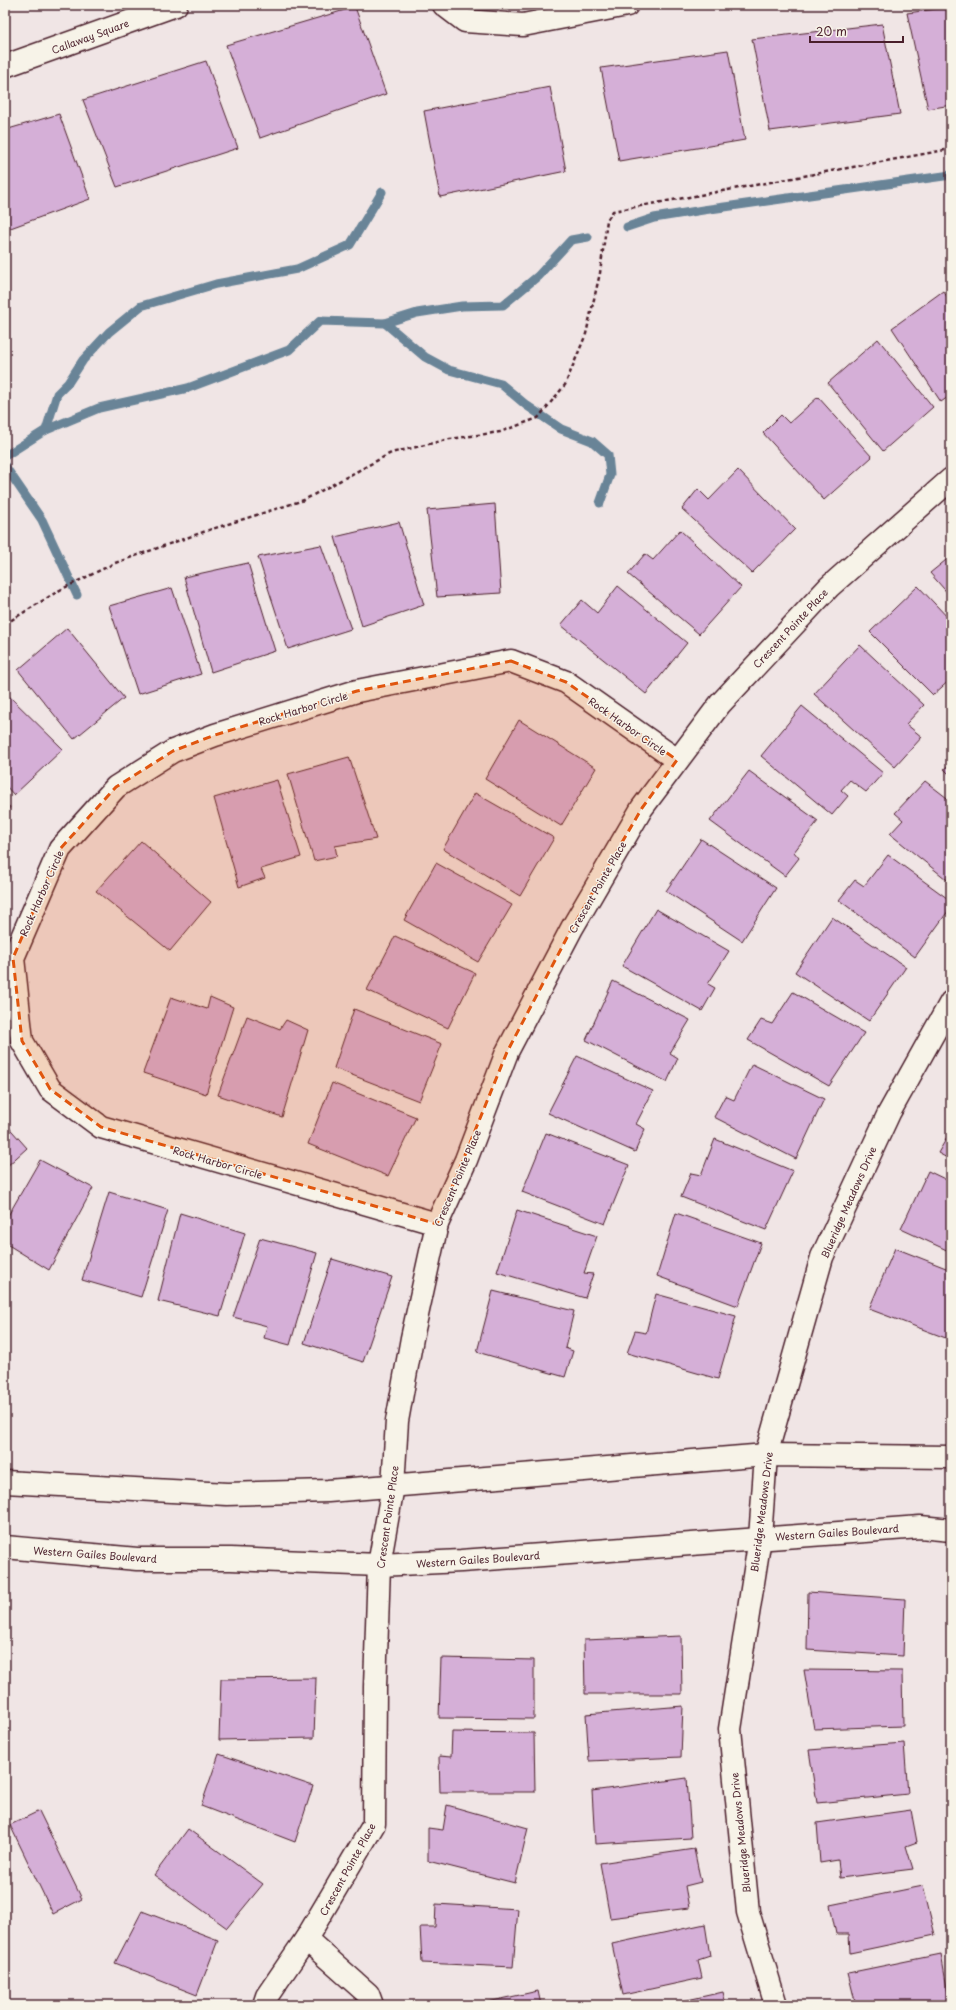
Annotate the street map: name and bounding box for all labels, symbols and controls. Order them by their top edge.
street label: Callaway Square [49,15,131,57]
scale bar [810,18,903,44]
text: 20 m [816,22,847,40]
street label: Crescent Pointe Place [749,585,831,671]
street label: Rock Harbor Circle [256,687,350,729]
street label: Rock Harbor Circle [586,693,671,759]
street label: Crescent Pointe Place [565,838,629,936]
street label: Rock Harbor Circle [15,847,67,938]
street label: Crescent Pointe Place [430,1127,484,1229]
street label: Rock Harbor Circle [171,1142,265,1182]
street label: Blueridge Meadows Drive [816,1143,880,1260]
street label: Blueridge Meadows Drive [746,1450,776,1573]
street label: Crescent Pointe Place [372,1464,402,1570]
street label: Western Gailes Boulevard [775,1520,899,1544]
street label: Western Gailes Boulevard [33,1542,157,1566]
street label: Western Gailes Boulevard [416,1547,540,1571]
street label: Blueridge Meadows Drive [726,1771,754,1894]
street label: Crescent Pointe Place [315,1820,379,1918]

